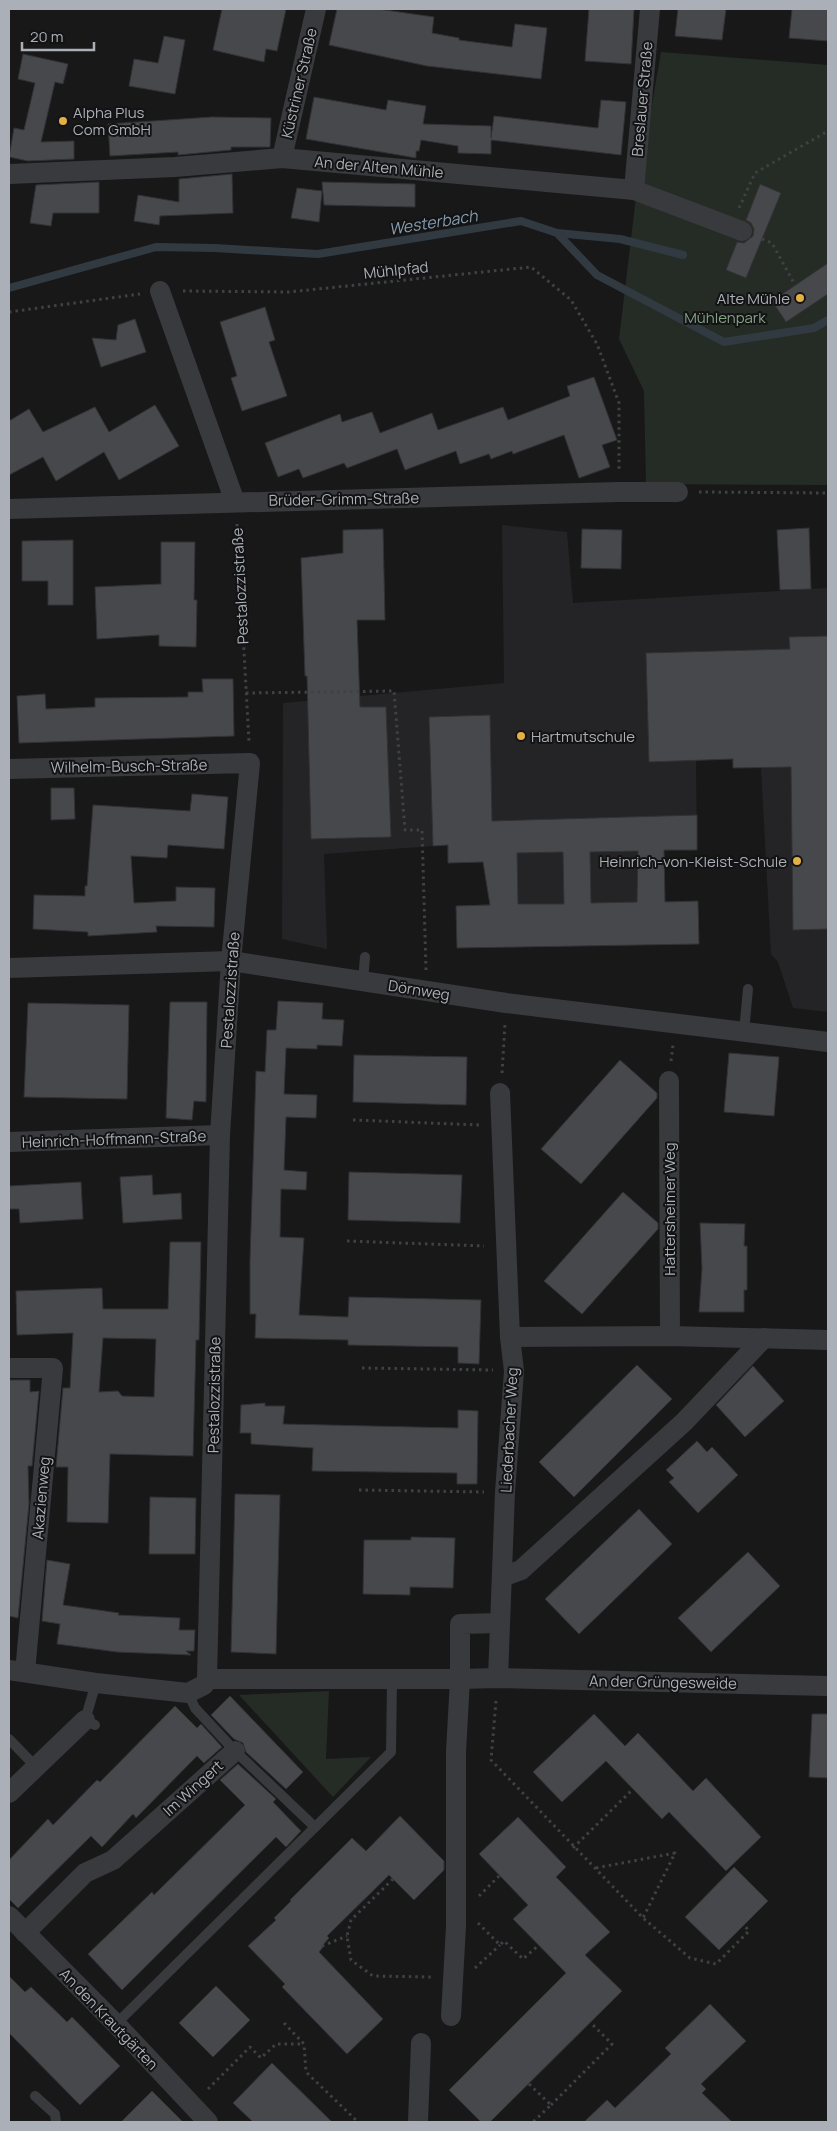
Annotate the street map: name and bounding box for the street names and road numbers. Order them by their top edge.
street label: Küstriner Straße [276,26,322,140]
street label: Breslauer Straße [627,40,658,157]
street label: An der Alten Mühle [314,151,445,183]
street label: Mühlpfad [363,256,429,284]
street label: Brüder-Grimm-Straße [269,487,420,511]
street label: Pestalozzistraße [226,527,254,645]
street label: Wilhelm-Busch-Straße [50,754,208,778]
street label: Pestalozzistraße [215,931,245,1049]
street label: Dörnweg [387,975,451,1005]
street label: Heinrich-Hoffmann-Straße [21,1125,207,1153]
street label: Hattersheimer Weg [659,1142,680,1276]
street label: Pestalozzistraße [202,1336,226,1453]
street label: Liederbacher Weg [495,1367,523,1493]
street label: Akazienweg [27,1456,55,1540]
street label: An der Grüngesweide [589,1670,737,1694]
street label: Im Wingert [158,1755,228,1821]
street label: An den Krautgärten [55,1964,163,2074]

